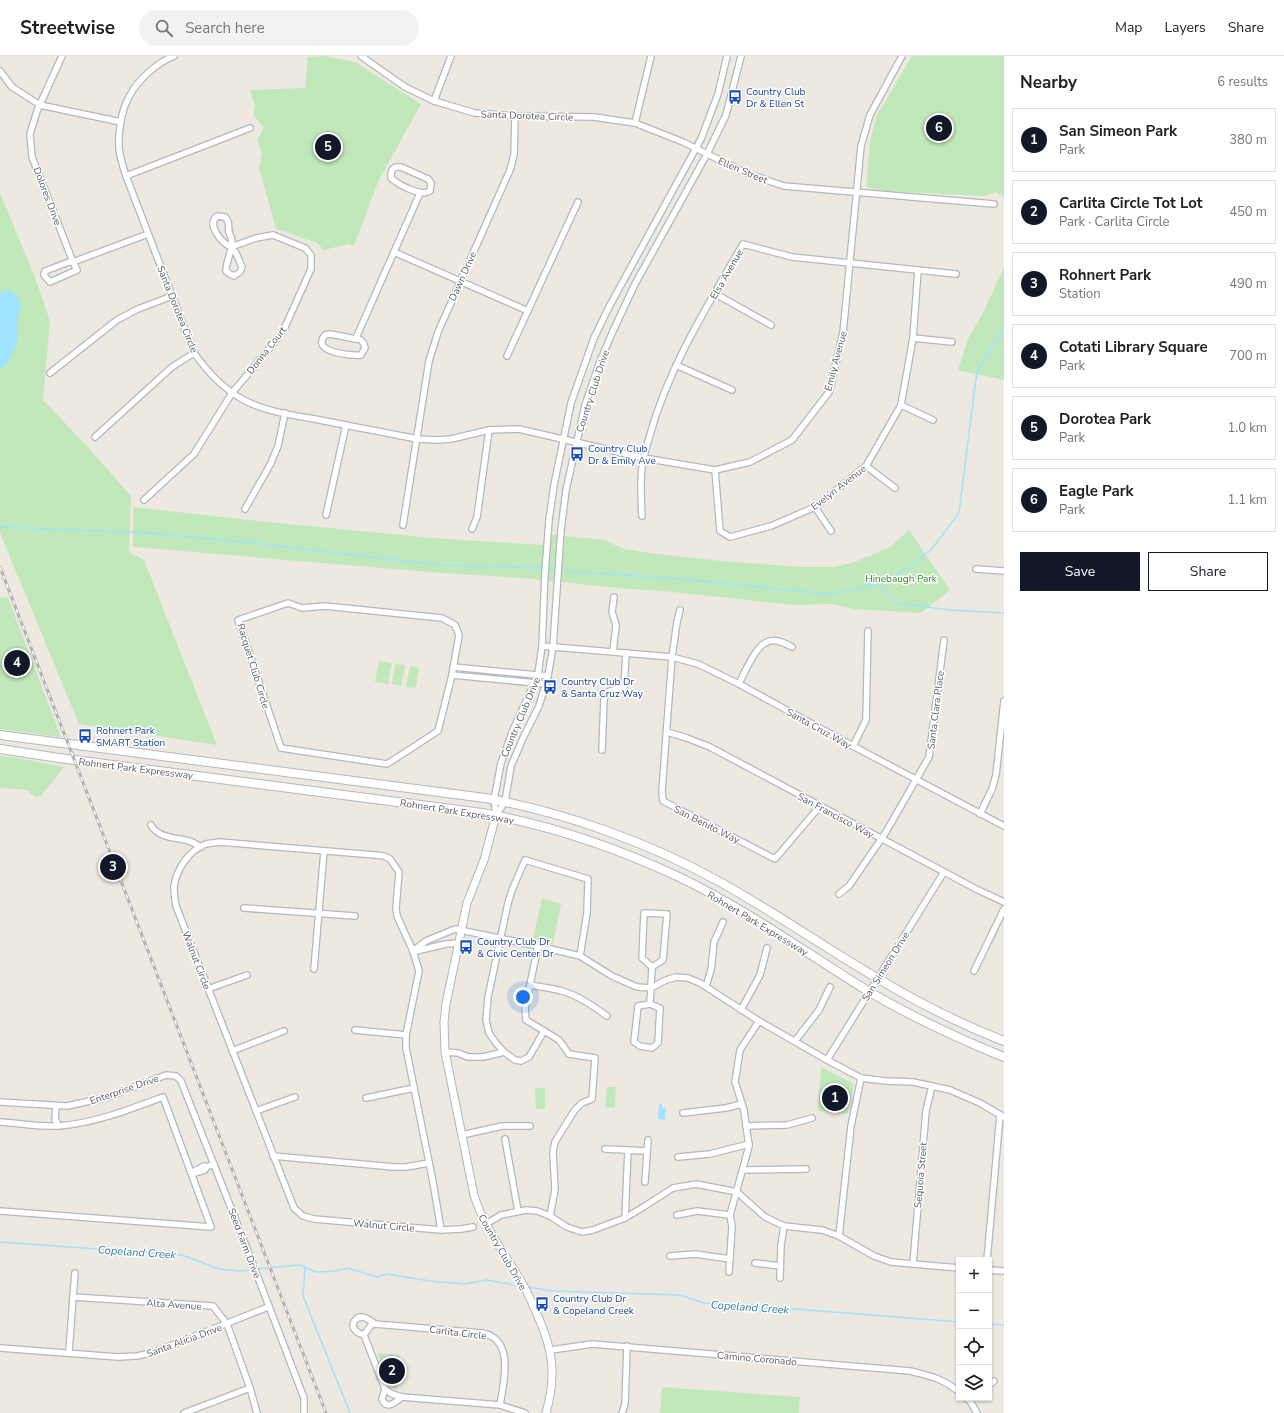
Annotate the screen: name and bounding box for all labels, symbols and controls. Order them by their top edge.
search box [139,10,419,46]
text: Streetwise [20,15,115,41]
icon: search [153,17,175,39]
text: Search here [185,18,265,38]
text: Map [1115,18,1142,37]
text: Layers [1164,18,1206,37]
text: Share [1228,18,1264,37]
text: Nearby [1020,71,1077,94]
text: 6 results [1217,73,1268,91]
place label: Country Club Dr & Ellen St [746,85,806,111]
bus stop icon: Country Club Dr & Ellen St [727,89,743,105]
street label: Santa Dorotea Circle [480,107,573,125]
pin: 6 [926,113,952,143]
text: San Simeon Park [1059,121,1177,141]
text: 1 [1030,131,1038,149]
text: 380 m [1229,131,1267,149]
pin: 5 [315,132,341,162]
text: Park [1059,141,1085,159]
street label: Ellen Street [716,154,770,188]
street label: Dolores Drive [30,165,65,228]
text: Carlita Circle Tot Lot [1059,193,1203,213]
text: 2 [1030,203,1038,221]
text: 450 m [1229,203,1267,221]
text: Park · Carlita Circle [1059,213,1169,231]
street label: Elsa Avenue [707,247,747,302]
street label: Dawn Drive [446,249,480,303]
street label: Santa Dorotea Circle [153,264,201,355]
text: Rohnert Park [1059,265,1151,285]
text: 3 [1030,275,1038,293]
text: 490 m [1229,275,1267,293]
text: Station [1059,285,1101,303]
street label: Donna Court [244,323,290,377]
street label: Emily Avenue [821,330,851,393]
text: Cotati Library Square [1059,337,1208,357]
text: 4 [1030,347,1038,365]
text: 700 m [1229,347,1267,365]
street label: Country Club Drive [573,348,613,434]
text: Park [1059,357,1085,375]
text: Dorotea Park [1059,409,1151,429]
text: 5 [1030,419,1038,437]
text: 1.0 km [1227,419,1267,437]
text: Park [1059,429,1085,447]
place label: Country Club Dr & Emily Ave [588,442,656,468]
bus stop icon: Country Club Dr & Emily Ave [569,446,585,462]
street label: Evelyn Avenue [808,462,869,514]
text: Eagle Park [1059,481,1134,501]
text: 6 [1030,491,1038,509]
text: 1.1 km [1227,491,1267,509]
text: Park [1059,501,1085,519]
button: Save [1020,552,1140,591]
button: Share [1148,552,1268,591]
park label: Hinebaugh Park [865,572,938,586]
street label: Racquet Club Circle [233,622,273,711]
pin: 4 [4,648,30,678]
street label: Santa Clara Place [924,670,948,750]
street label: Country Club Drive [498,675,544,760]
place label: Country Club Dr & Santa Cruz Way [561,675,644,701]
bus stop icon: Country Club Dr & Santa Cruz Way [542,679,558,695]
street label: Santa Cruz Way [783,705,854,753]
place label: Rohnert Park SMART Station [96,724,165,750]
bus stop icon: Rohnert Park SMART Station [77,728,93,744]
street label: Rohnert Park Expressway [78,755,195,783]
street label: San Francisco Way [795,790,877,842]
street label: Rohnert Park Expressway [399,796,516,828]
street label: San Benito Way [671,802,743,848]
pin: 3 [100,852,126,882]
street label: Rohnert Park Expressway [704,888,811,960]
street label: Walnut Circle [179,929,214,992]
street label: San Simeon Drive [859,929,913,1004]
place label: Country Club Dr & Civic Center Dr [477,935,554,961]
bus stop icon: Country Club Dr & Civic Center Dr [458,939,474,955]
your location [513,987,533,1007]
street label: Enterprise Drive [88,1072,161,1108]
pin: 1 [822,1083,848,1113]
street label: Sequoia Street [911,1141,931,1209]
street label: Seed Farm Drive [224,1206,264,1281]
street label: Country Club Drive [475,1212,530,1293]
street label: Walnut Circle [353,1216,415,1236]
water label: Copeland Creek [97,1242,177,1263]
map controls [956,1257,992,1401]
button: + [956,1257,992,1293]
place label: Country Club Dr & Copeland Creek [553,1292,635,1318]
button: − [956,1293,992,1329]
street label: Alta Avenue [146,1296,202,1314]
bus stop icon: Country Club Dr & Copeland Creek [534,1296,550,1312]
water label: Copeland Creek [710,1297,790,1318]
street label: Santa Alicia Drive [145,1321,224,1361]
street label: Carlita Circle [428,1323,487,1343]
button: locate [956,1329,992,1365]
street label: Camino Coronado [716,1349,798,1369]
pin: 2 [379,1356,405,1386]
button: layers [956,1365,992,1401]

